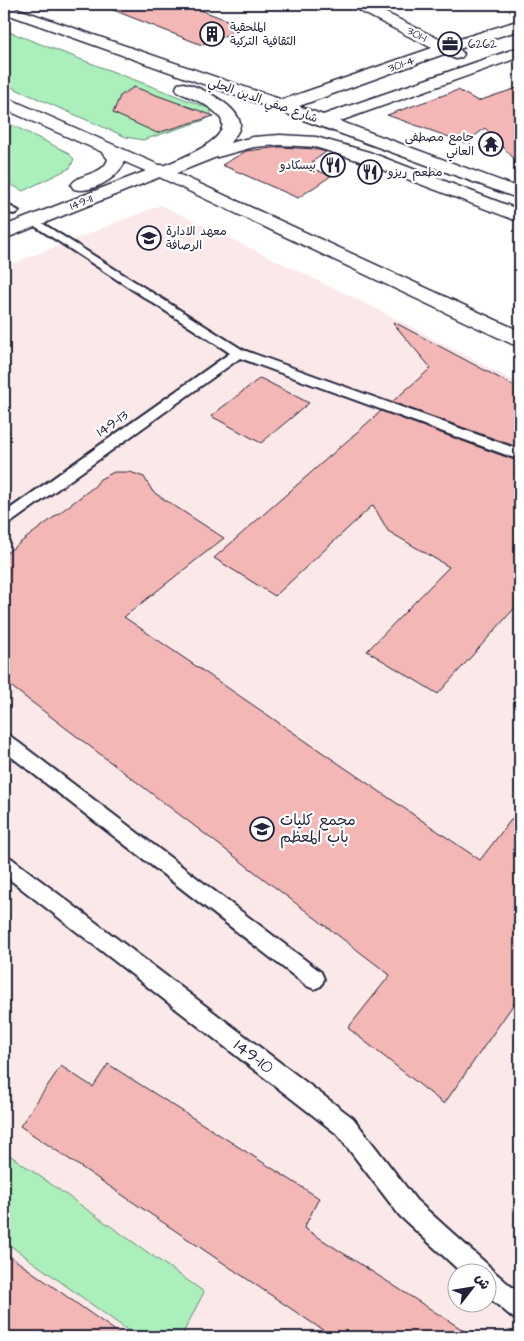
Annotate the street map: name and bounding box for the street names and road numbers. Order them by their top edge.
street label: 301-1 [404,22,430,47]
street label: 301-4 [386,52,417,77]
street label: شارع صفي الدين الحلي [205,74,320,129]
street label: 149-11 [67,190,96,215]
street label: 149-13 [92,405,133,442]
street label: 149-10 [229,1033,279,1080]

